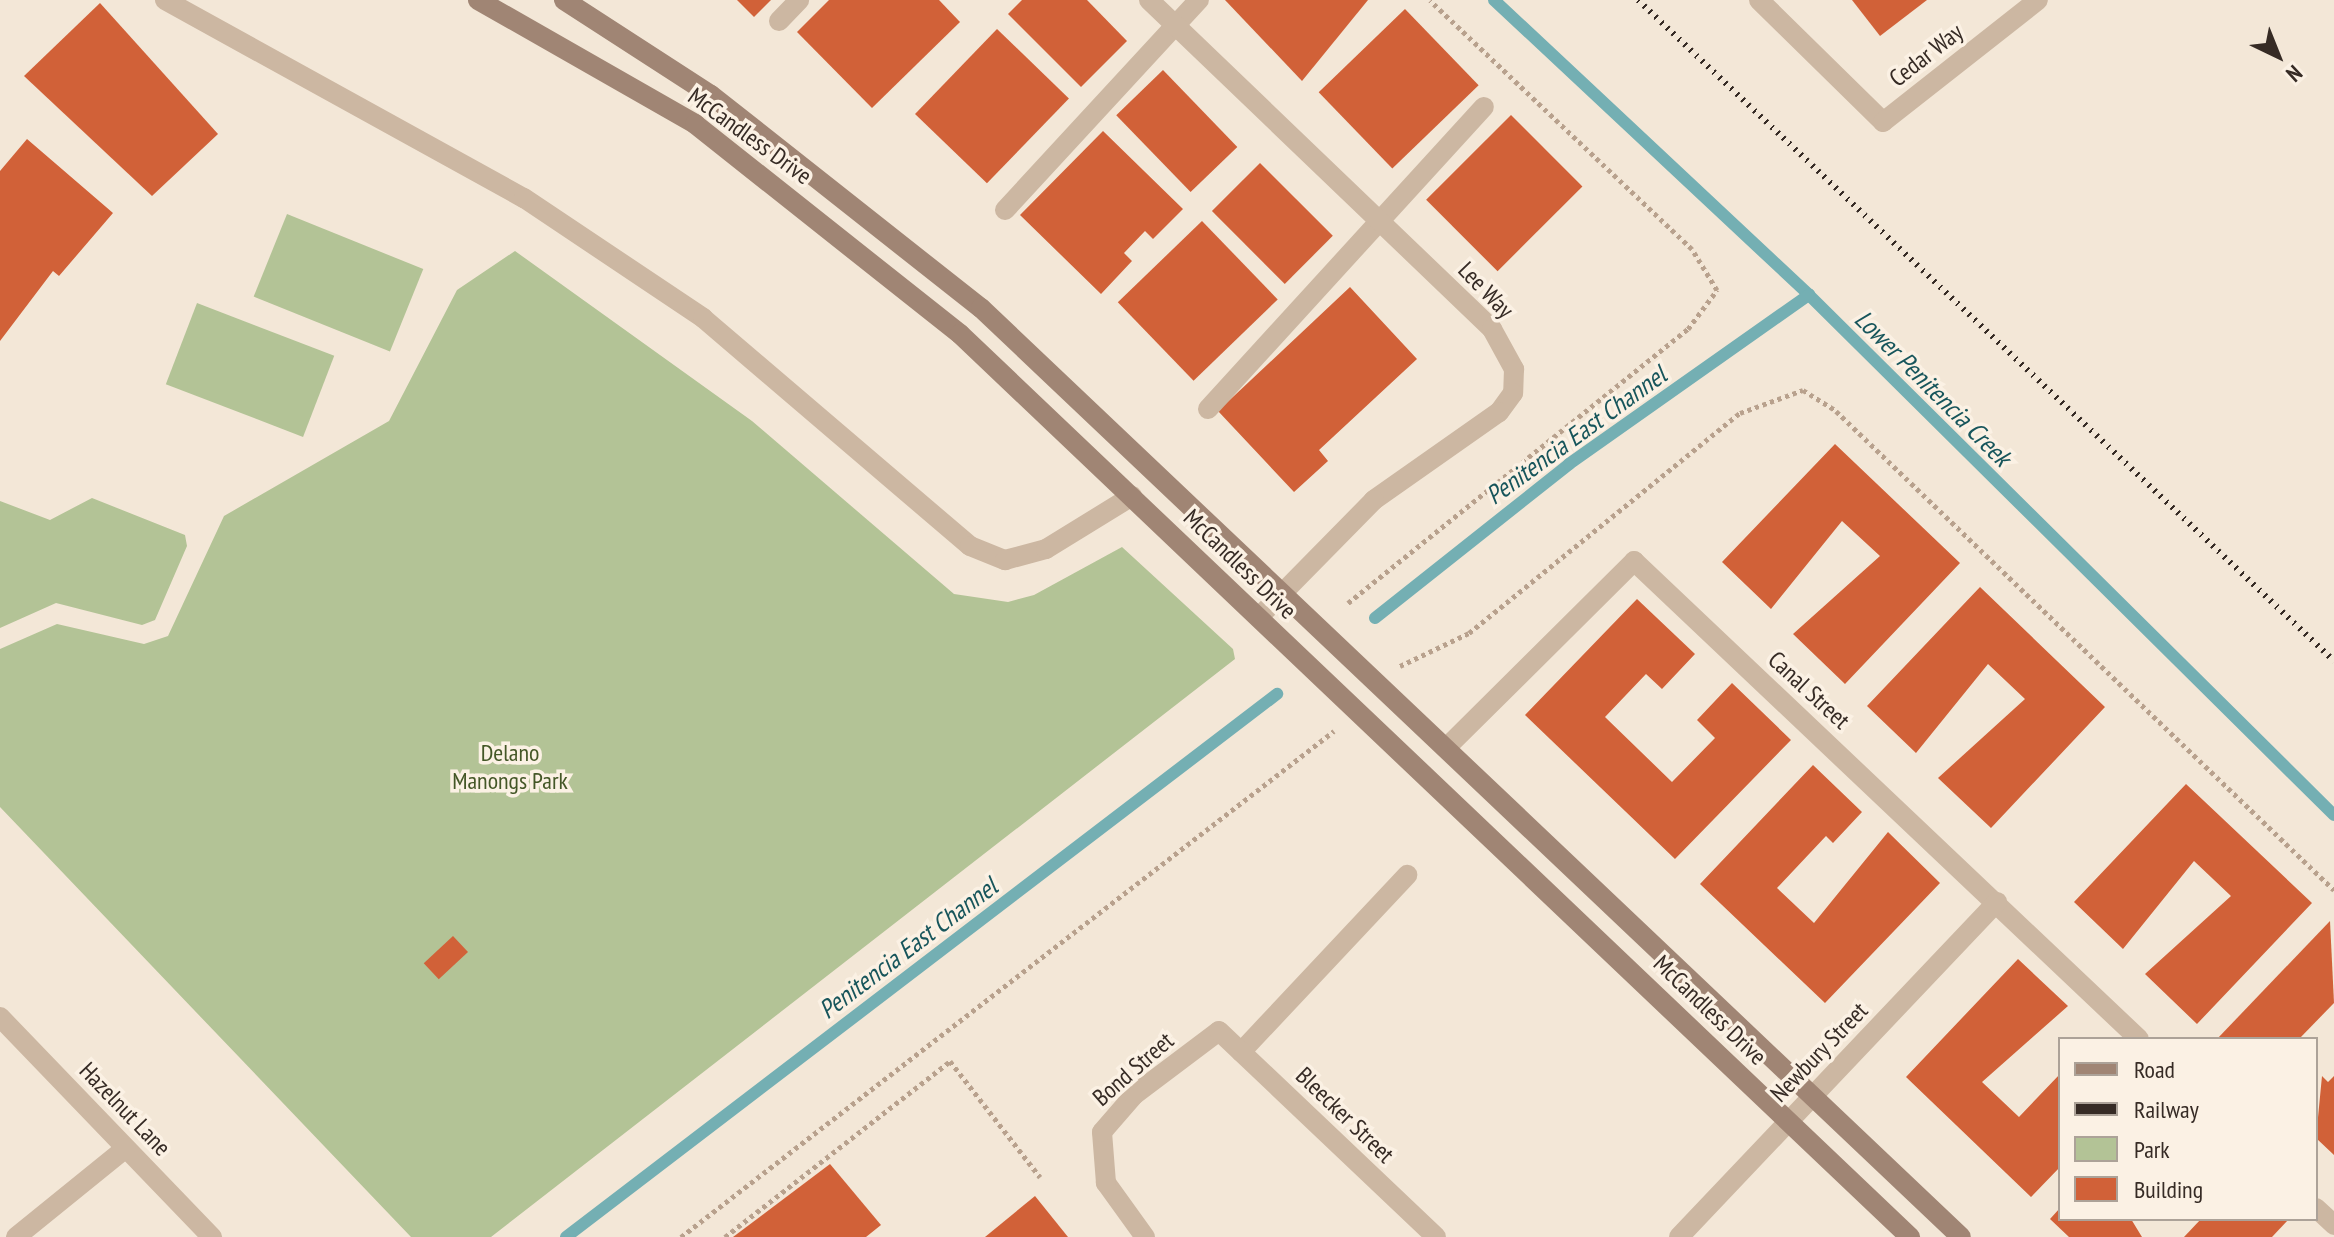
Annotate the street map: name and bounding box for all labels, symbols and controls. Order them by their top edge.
north arrow [2238,16,2318,96]
street label: Cedar Way [1883,17,1969,93]
text: N [2280,59,2308,88]
street label: McCandless Drive [683,82,817,190]
street label: Lee Way [1452,256,1520,324]
water label: Lower Penitencia Creek [1848,303,2018,473]
water label: Penitencia East Channel [1480,359,1672,511]
street label: McCandless Drive [1178,503,1302,625]
street label: Canal Street [1762,645,1856,735]
park label: Delano Manongs Park [452,739,568,795]
water label: Penitencia East Channel [813,871,1003,1025]
street label: McCandless Drive [1648,949,1772,1071]
street label: Newbury Street [1764,996,1874,1108]
street label: Bond Street [1087,1026,1179,1112]
legend [2058,1037,2318,1221]
text: Road [2134,1054,2175,1085]
street label: Hazelnut Lane [73,1056,177,1162]
street label: Bleecker Street [1290,1061,1400,1169]
text: Railway [2134,1094,2199,1125]
text: Park [2134,1134,2170,1165]
text: Building [2134,1174,2203,1205]

